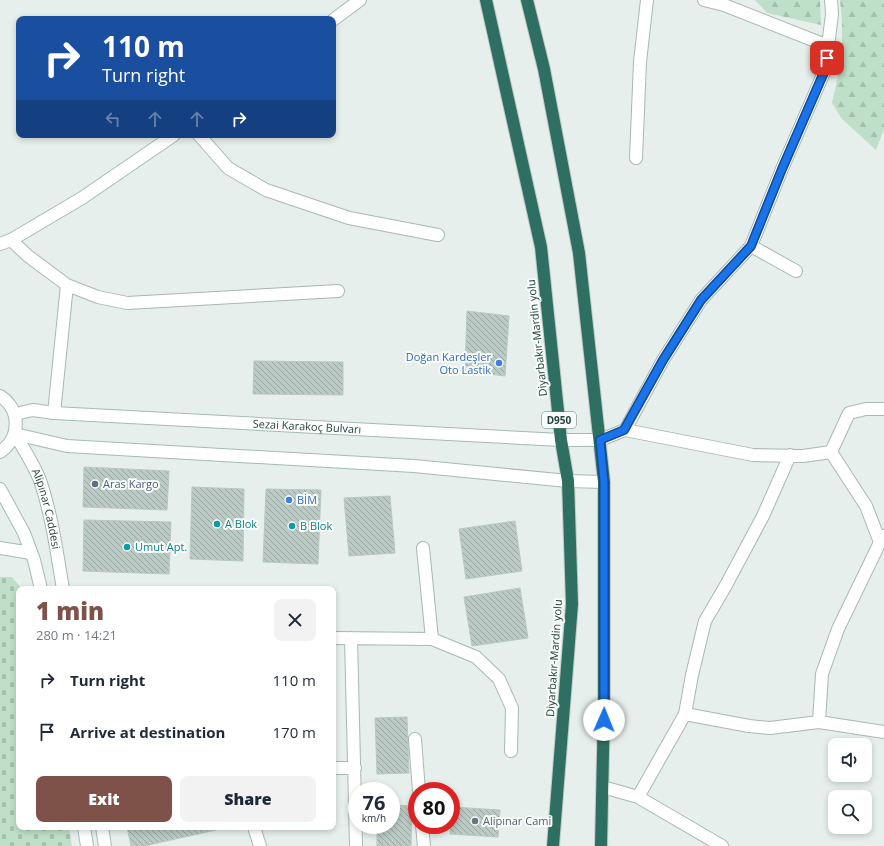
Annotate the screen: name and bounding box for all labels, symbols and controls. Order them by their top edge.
text: 110 m [102,27,185,65]
icon: right [36,32,88,84]
pin [810,41,844,75]
icon: arrive [816,47,838,69]
text: Turn right [102,63,185,87]
icon: left [102,108,124,130]
icon: ahead [144,108,166,130]
icon: ahead [186,108,208,130]
icon: right [228,108,250,130]
street label: Diyarbakır-Mardin yolu [523,279,550,397]
place label: Doğan Kardeşler Oto Lastik [406,349,491,377]
marker: Doğan Kardeşler Oto Lastik [494,358,504,368]
road number: D950 [542,412,576,428]
street label: Sezai Karakoç Bulvarı [252,416,362,436]
street label: Alipınar Caddesi [29,466,64,550]
place label: Aras Kargo [103,476,159,491]
marker: Aras Kargo [90,479,100,489]
place label: BİM [297,492,317,507]
marker: BİM [284,495,294,505]
place label: A Blok [225,516,257,531]
place label: B Blok [300,518,332,533]
marker: A Blok [212,519,222,529]
marker: B Blok [287,521,297,531]
place label: Umut Apt. [135,539,187,554]
marker: Umut Apt. [122,542,132,552]
text: 1 min [36,594,104,627]
button: close [274,599,316,641]
street label: Diyarbakır-Mardin yolu [542,599,565,717]
text: 280 m · 14:21 [36,626,117,644]
icon: right [36,669,58,691]
text: Turn right [70,670,145,690]
text: 110 m [272,670,316,690]
position arrow [583,699,625,741]
icon: arrive [36,721,58,743]
text: Arrive at destination [70,722,225,742]
text: 170 m [272,722,316,742]
map controls [828,738,872,834]
button: sound [828,738,872,782]
button: Exit [36,776,172,822]
button: Share [180,776,316,822]
speed limit sign: 80 [408,782,460,834]
text: 76 [363,789,385,816]
button: search [828,790,872,834]
text: km/h [362,811,386,825]
place label: Alipınar Cami [483,813,551,828]
marker: Alipınar Cami [470,816,480,826]

